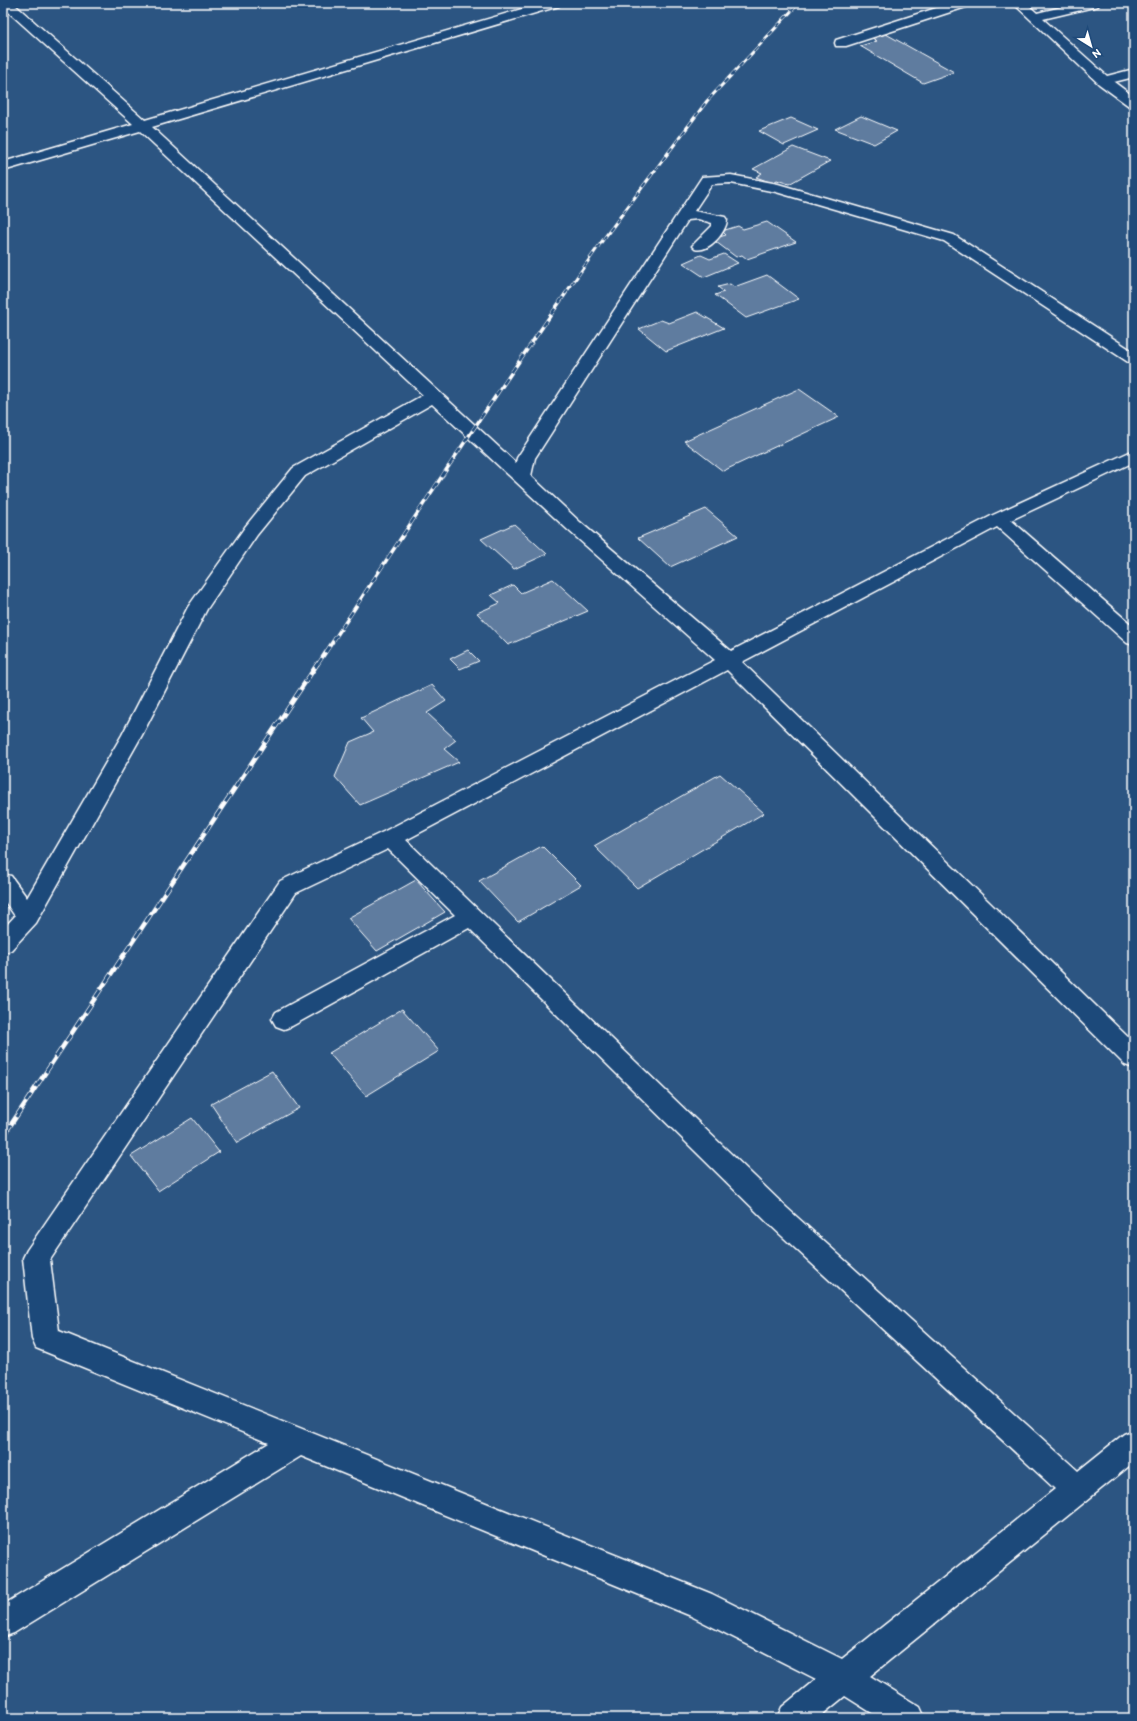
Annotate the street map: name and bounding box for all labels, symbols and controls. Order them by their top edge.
north arrow [1071,26,1111,66]
text: N [1090,46,1104,61]

